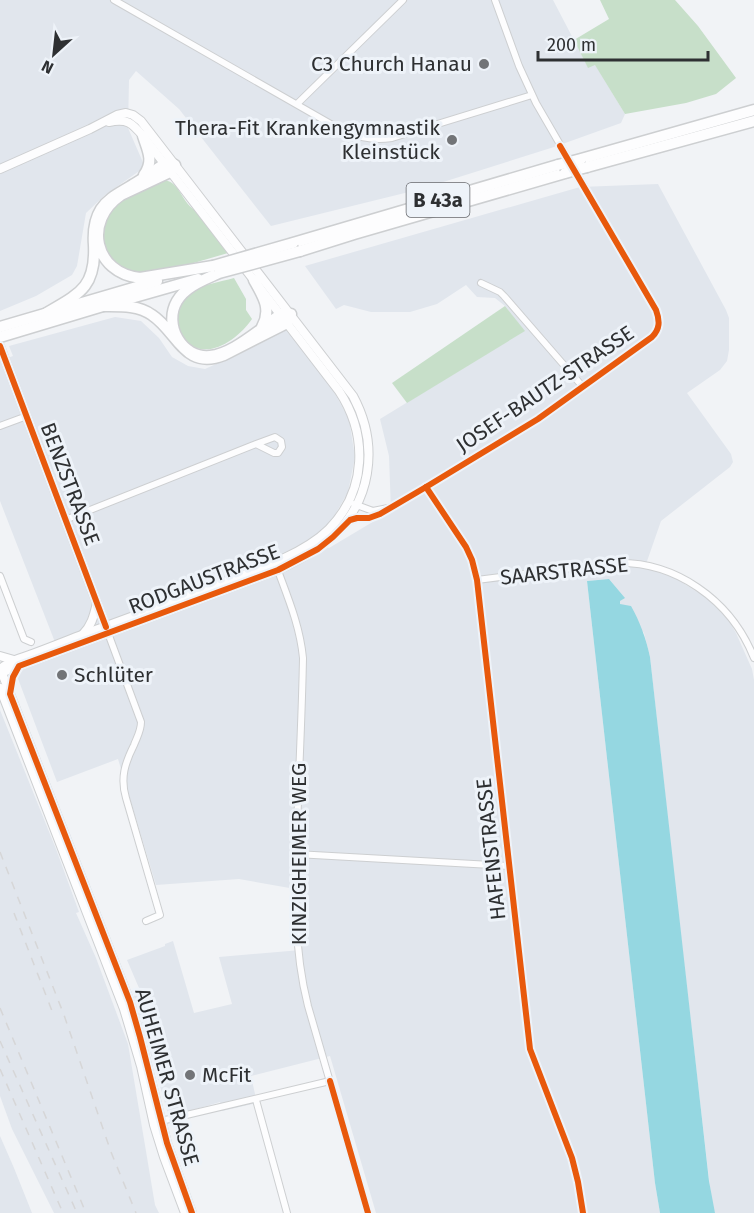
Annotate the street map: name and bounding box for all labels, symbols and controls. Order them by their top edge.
north arrow [24,24,84,84]
scale bar [538,24,708,62]
text: 200 m [547,34,596,56]
place label: C3 Church Hanau [311,51,472,77]
text: N [38,56,56,78]
marker: C3 Church Hanau [477,57,491,71]
place label: Thera-Fit Krankengymnastik Kleinstück [175,115,440,165]
marker: Thera-Fit Krankengymnastik Kleinstück [445,133,459,147]
road number: B 43a [406,183,470,217]
street label: JOSEF-BAUTZ-STRASSE [451,320,639,458]
street label: BENZSTRASSE [35,419,105,549]
street label: RODGAUSTRASSE [125,538,283,620]
street label: SAARSTRASSE [499,551,629,591]
place label: Schlüter [74,662,153,688]
marker: Schlüter [55,668,69,682]
street label: KINZIGHEIMER WEG [286,763,312,945]
street label: HAFENSTRASSE [471,777,511,921]
street label: AUHEIMER STRASSE [129,985,205,1169]
place label: McFit [202,1062,252,1088]
marker: McFit [183,1068,197,1082]

